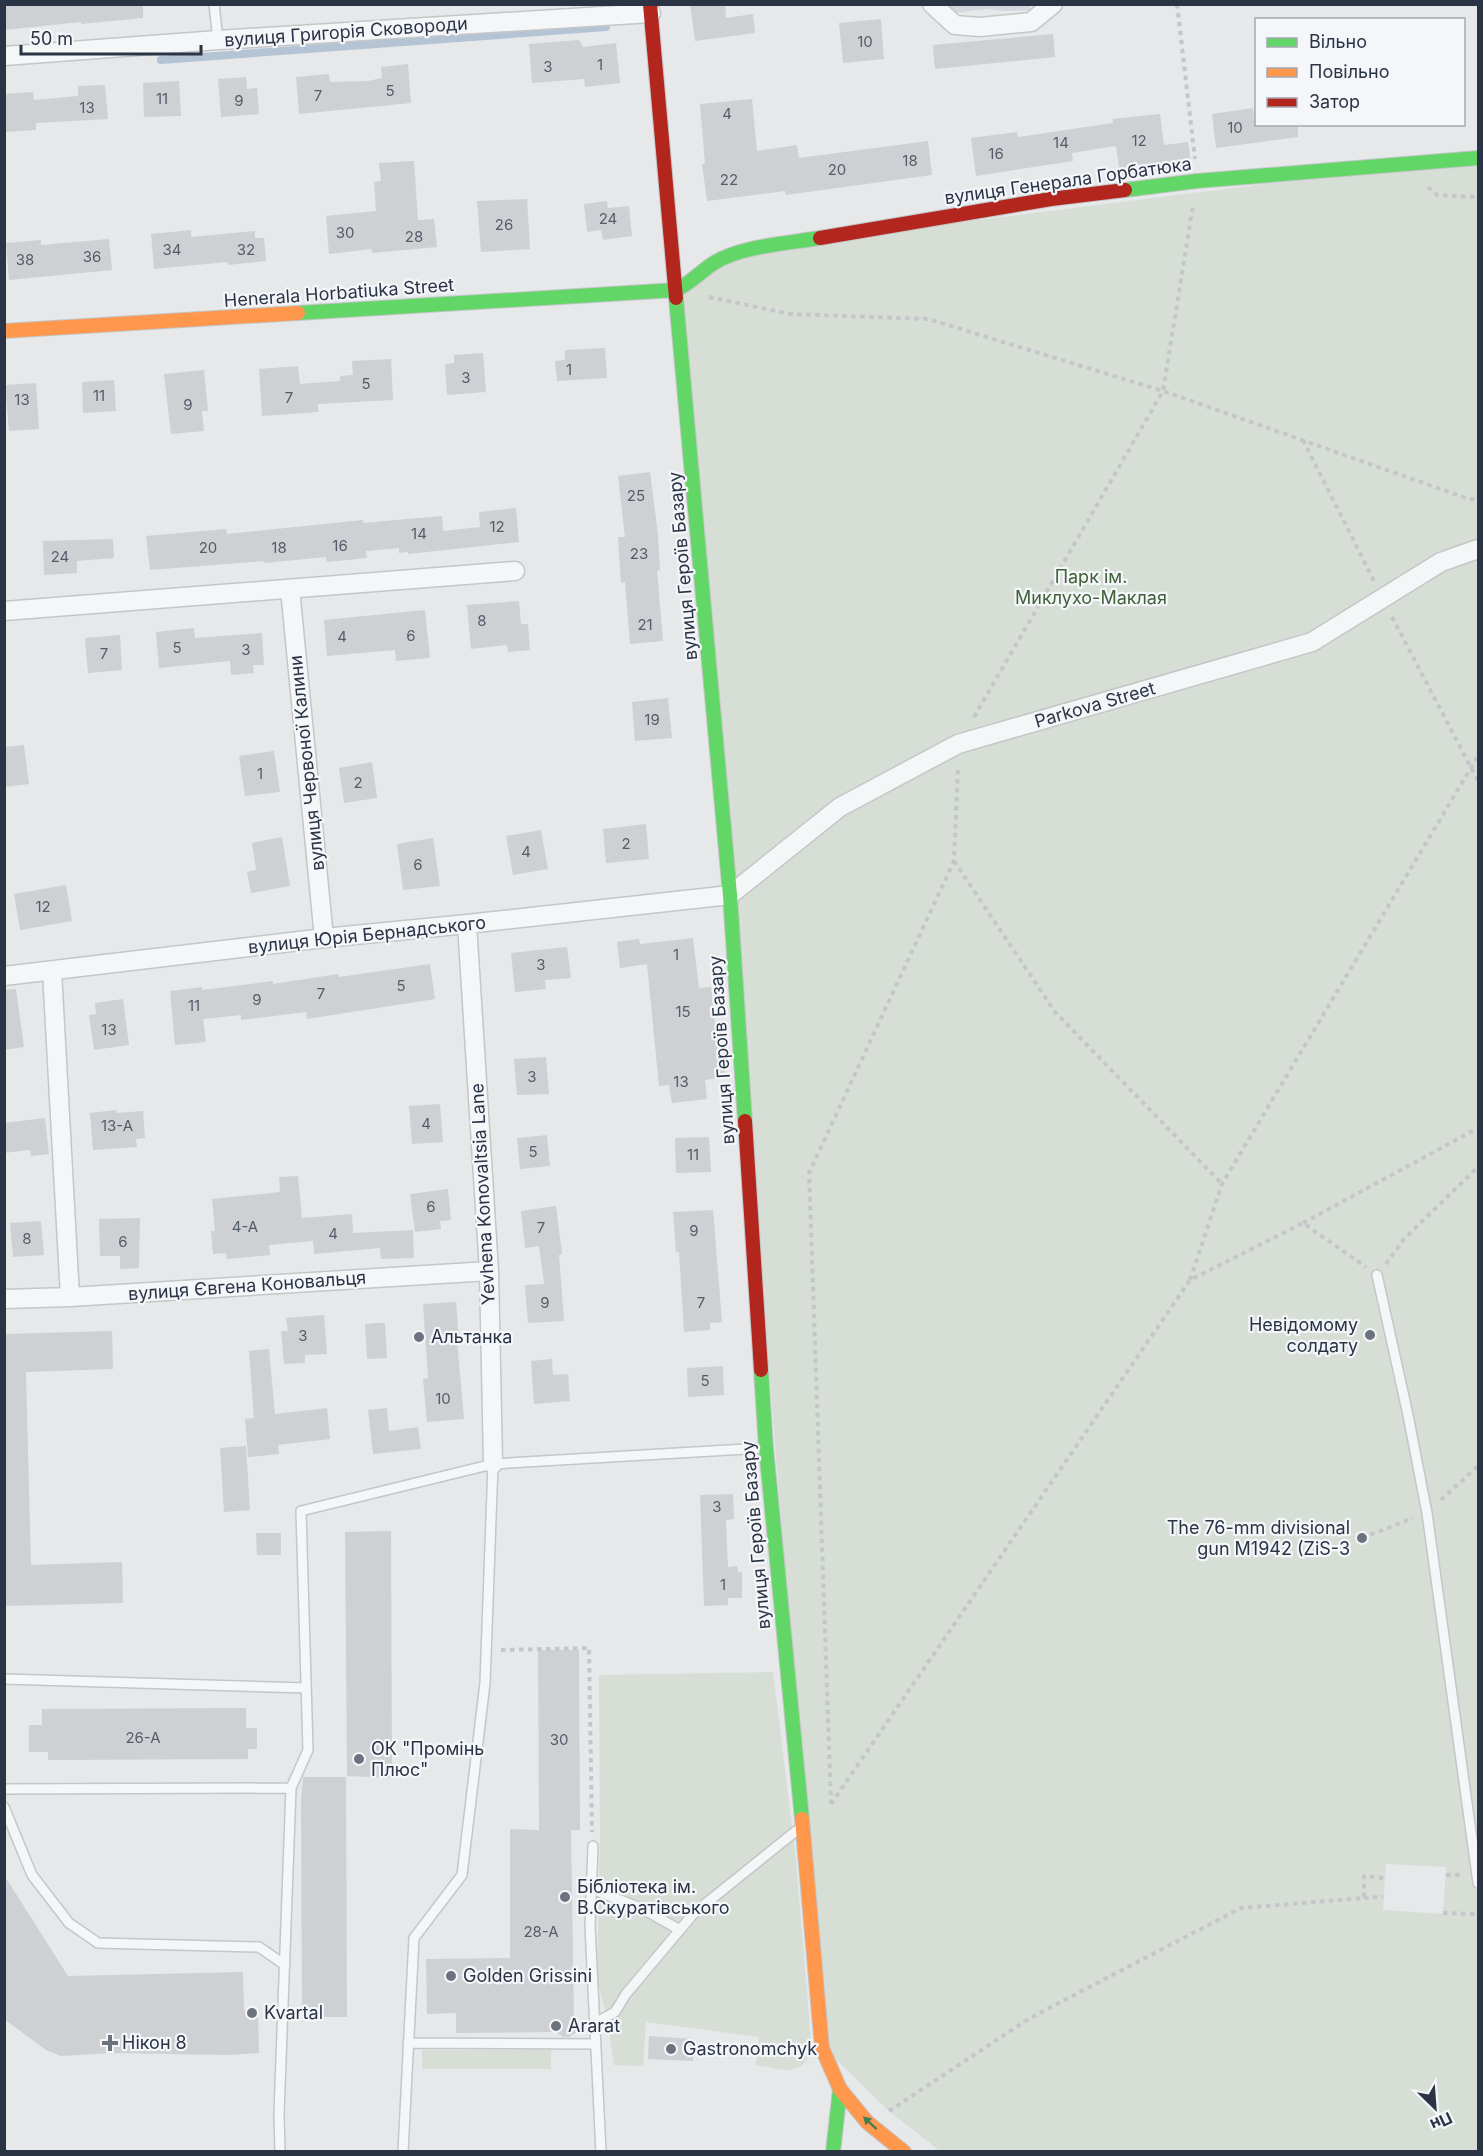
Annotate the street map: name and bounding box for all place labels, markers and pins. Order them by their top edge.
place label: Невідомому солдату [1249,1314,1358,1356]
place label: Альтанка [431,1326,512,1347]
marker: Невідомому солдату [1363,1328,1377,1342]
marker: Альтанка [412,1330,426,1344]
place label: The 76-mm divisional gun M1942 (ZiS-3 [1167,1517,1350,1559]
marker: The 76-mm divisional gun M1942 (ZiS-3 [1355,1531,1369,1545]
place label: ОК "Промінь Плюс" [371,1738,484,1780]
marker: ОК "Промінь Плюс" [352,1752,366,1766]
place label: Бібліотека ім. В.Скуратівського [577,1876,730,1918]
marker: Бібліотека ім. В.Скуратівського [558,1890,572,1904]
place label: Golden Grissini [463,1965,592,1986]
marker: Golden Grissini [444,1969,458,1983]
place label: Kvartal [264,2002,323,2023]
marker: Kvartal [245,2006,259,2020]
place label: Ararat [568,2015,620,2036]
marker: Ararat [549,2019,563,2033]
place label: Нікон 8 [122,2032,187,2053]
marker: Нікон 8 [103,2036,117,2050]
place label: Gastronomchyk [683,2038,817,2059]
marker: Gastronomchyk [664,2042,678,2056]

